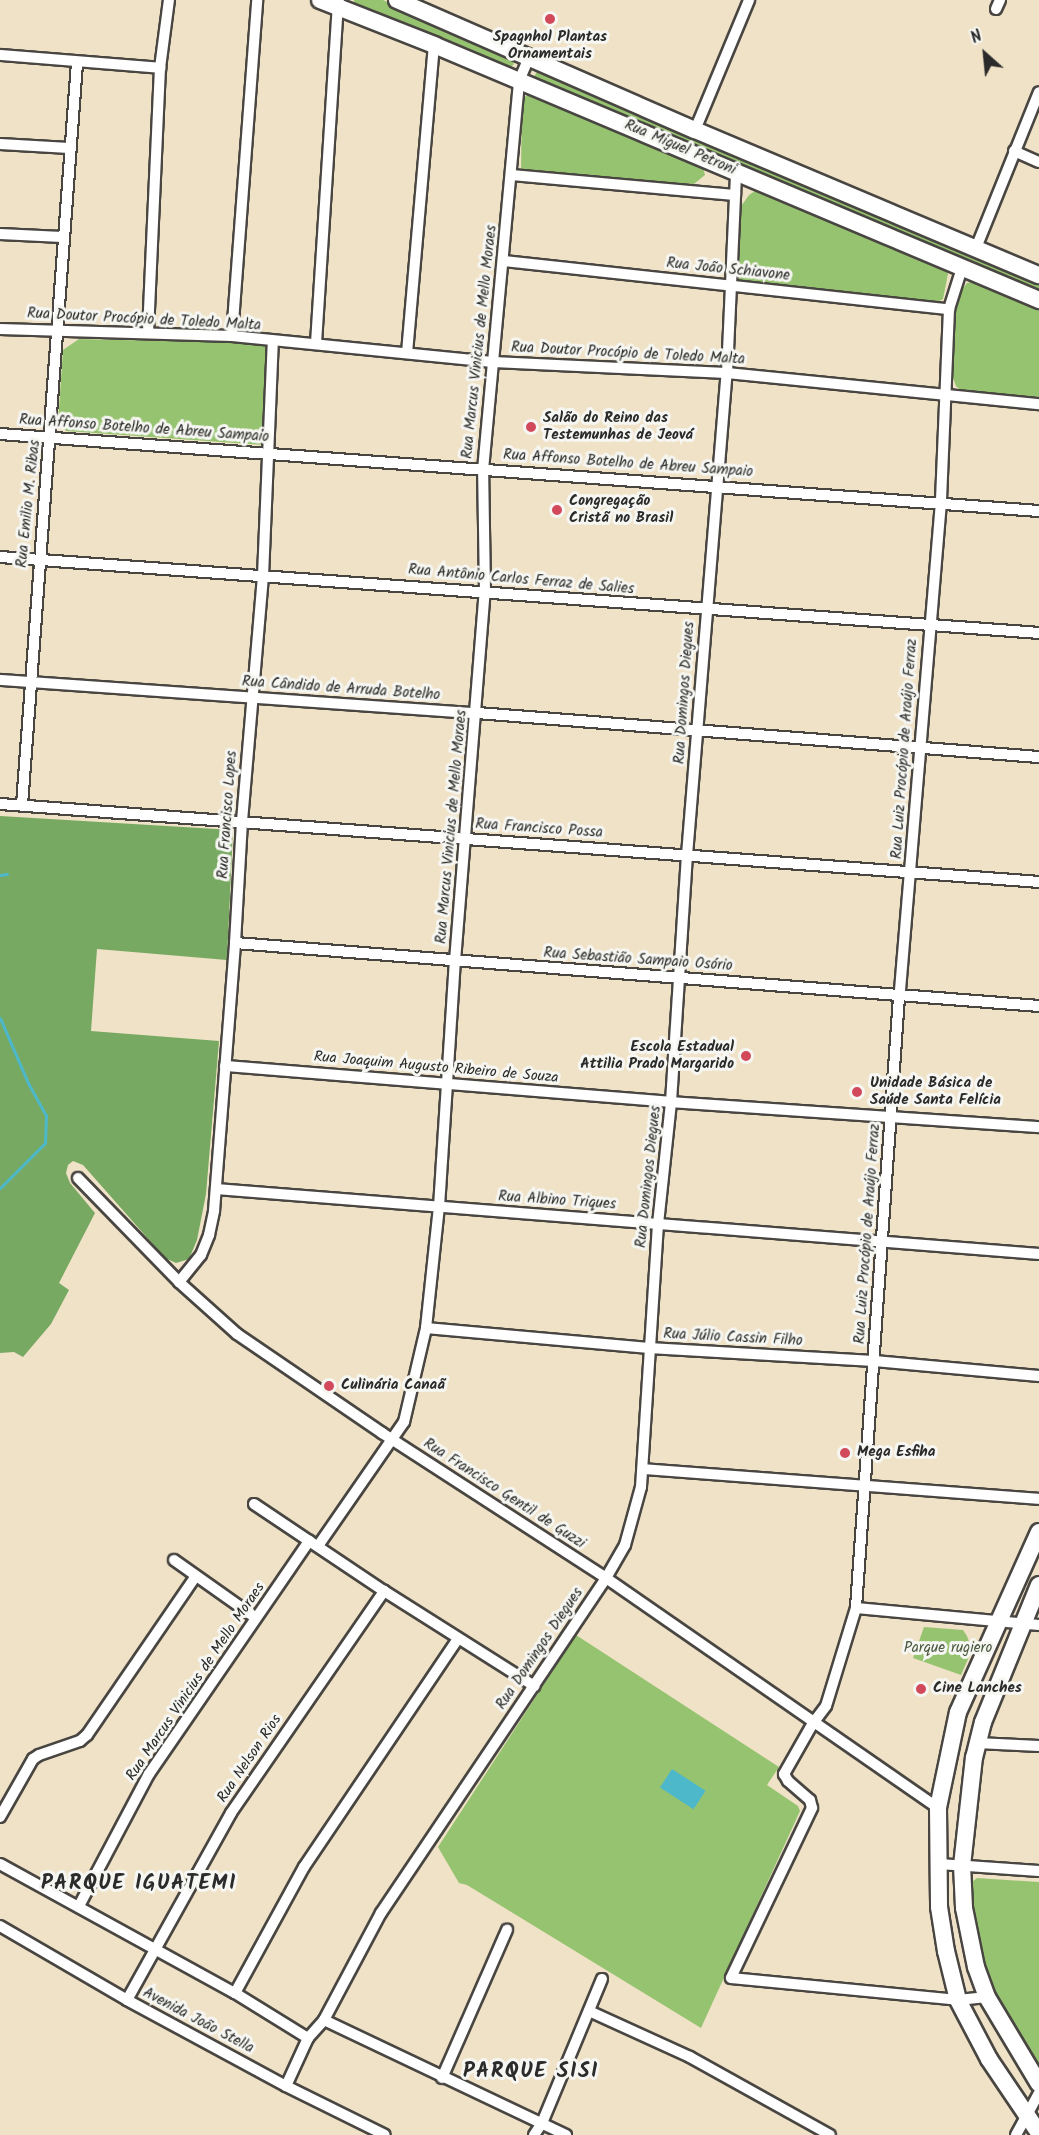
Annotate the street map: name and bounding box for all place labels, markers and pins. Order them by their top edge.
marker: Spagnhol Plantas Ornamentais [543,12,557,26]
place label: Spagnhol Plantas Ornamentais [493,28,607,63]
place label: Salão do Reino das Testemunhas de Jeová [543,409,693,444]
marker: Salão do Reino das Testemunhas de Jeová [524,420,538,434]
place label: Congregação Cristã no Brasil [569,492,673,527]
marker: Congregação Cristã no Brasil [550,503,564,517]
place label: Escola Estadual Attilia Prado Margarido [580,1038,734,1073]
marker: Escola Estadual Attilia Prado Margarido [739,1049,753,1063]
place label: Unidade Básica de Saúde Santa Felícia [870,1074,1001,1109]
marker: Unidade Básica de Saúde Santa Felícia [848,1083,866,1101]
place label: Culinária Canaã [341,1377,445,1395]
marker: Culinária Canaã [322,1379,336,1393]
place label: Mega Esfiha [857,1444,935,1462]
marker: Mega Esfiha [838,1446,852,1460]
place label: Cine Lanches [933,1680,1022,1698]
marker: Cine Lanches [914,1682,928,1696]

